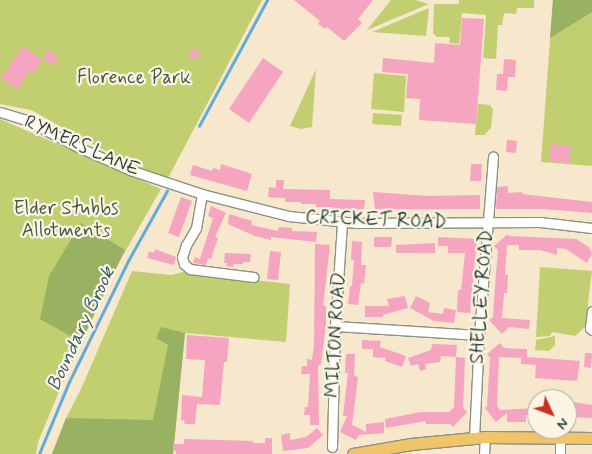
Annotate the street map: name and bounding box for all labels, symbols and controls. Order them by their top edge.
park label: Florence Park [79,67,189,89]
street label: RYMERS LANE [21,110,143,182]
park label: Elder Stubbs Allotments [13,198,119,242]
street label: CRICKET ROAD [306,206,446,234]
street label: SHELLEY ROAD [466,230,498,364]
water label: Boundary Brook [42,263,120,395]
street label: MILTON ROAD [321,272,351,398]
north arrow [527,389,577,439]
text: N [552,414,572,433]

